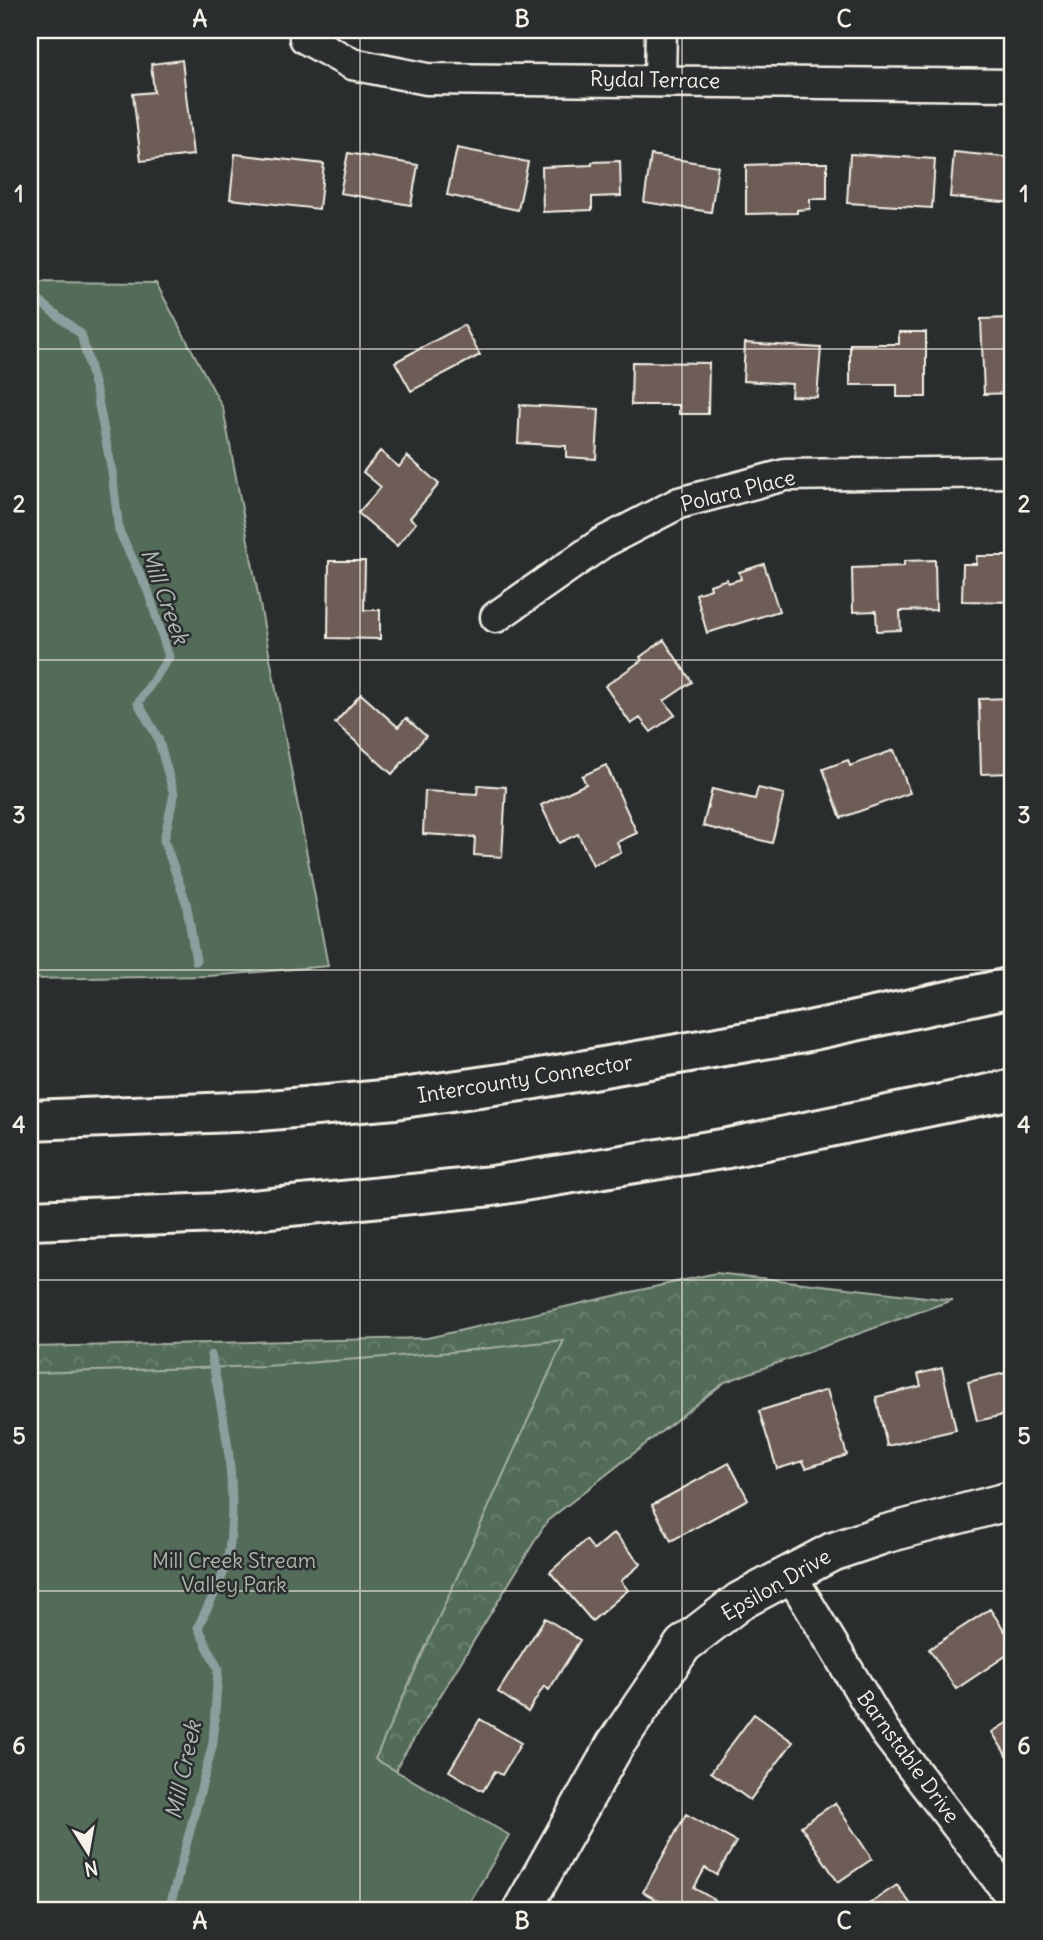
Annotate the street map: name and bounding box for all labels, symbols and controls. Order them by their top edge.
text: A [193,4,208,33]
text: B [514,4,530,33]
text: C [836,4,852,33]
street label: Rydal Terrace [590,65,720,94]
text: 1 [14,179,24,208]
text: 1 [1019,179,1029,208]
street label: Polara Place [678,463,798,518]
text: 2 [13,489,26,518]
text: 2 [1018,489,1031,518]
water label: Mill Creek [135,544,197,649]
text: 3 [12,800,26,829]
text: 3 [1017,800,1031,829]
street label: Intercounty Connector [416,1048,635,1109]
text: 4 [12,1110,26,1139]
text: 4 [1017,1110,1031,1139]
text: 5 [12,1421,26,1450]
text: 5 [1017,1421,1031,1450]
street label: Epsilon Drive [716,1542,835,1627]
park label: Mill Creek Stream Valley Park [152,1547,316,1598]
street label: Barnstable Drive [851,1685,966,1828]
water label: Mill Creek [158,1717,207,1822]
text: 6 [12,1731,26,1760]
text: 6 [1017,1731,1031,1760]
north arrow [52,1818,122,1888]
text: N [83,1856,100,1882]
text: A [193,1906,208,1935]
text: B [514,1906,530,1935]
text: C [836,1906,852,1935]

